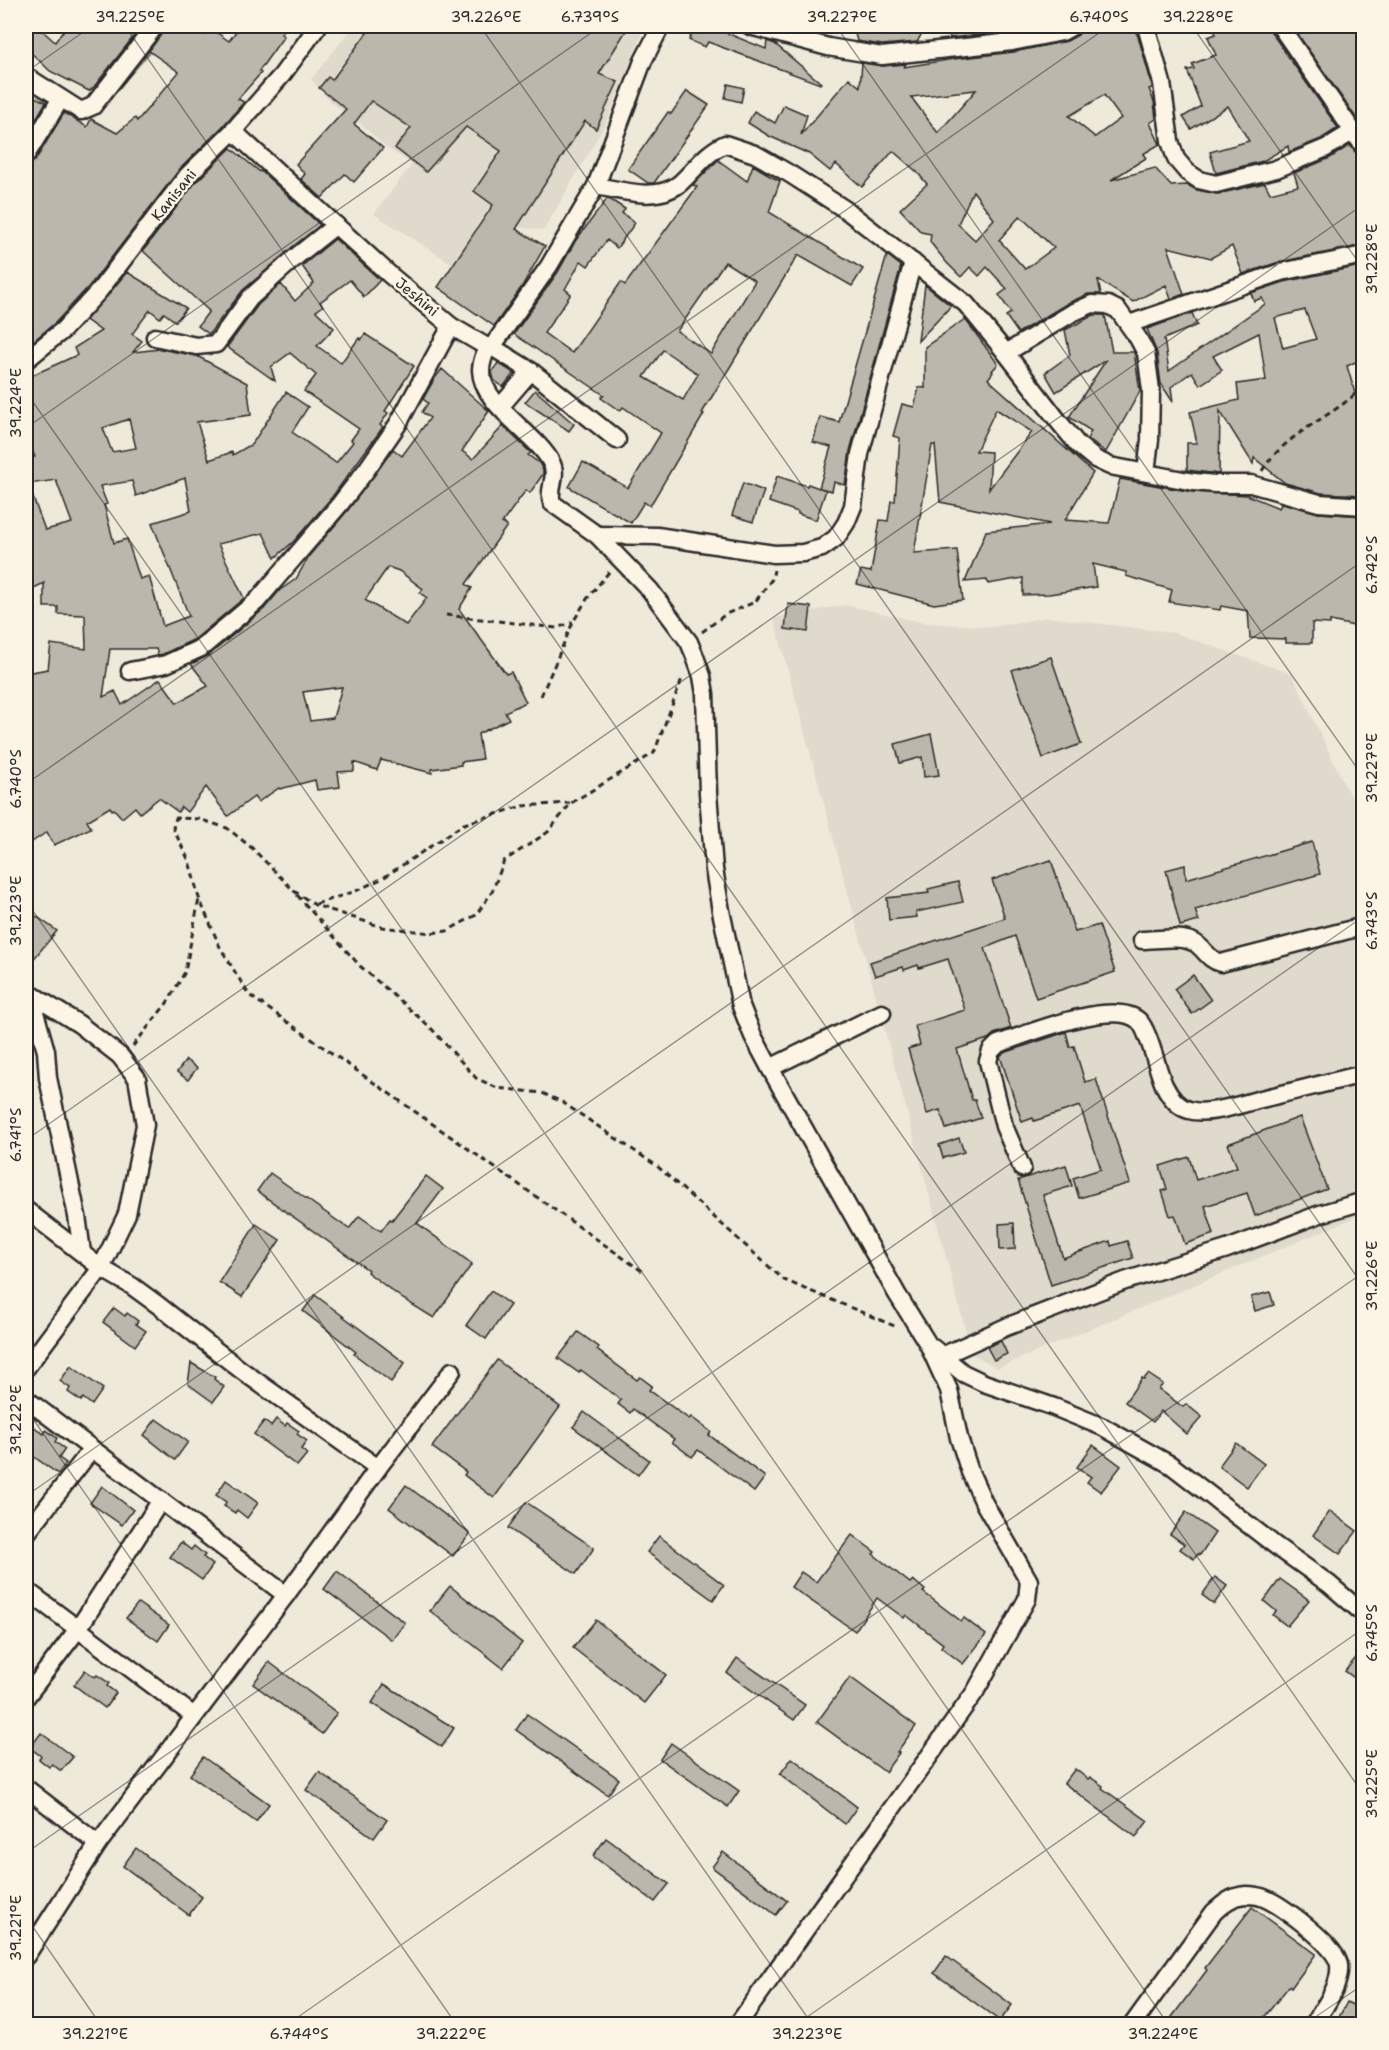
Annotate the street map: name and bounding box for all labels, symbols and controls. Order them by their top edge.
text: 39.225°E [95,7,165,27]
text: 39.226°E [451,7,521,27]
text: 6.739°S [561,7,619,27]
text: 39.227°E [807,7,877,27]
text: 6.740°S [1069,7,1129,27]
text: 39.228°E [1163,7,1233,27]
street label: Kanisani [147,165,201,225]
text: 39.228°E [1362,224,1382,294]
street label: Jeshini [391,273,443,321]
text: 39.224°E [6,368,26,438]
text: 6.742°S [1362,536,1382,594]
text: 39.227°E [1362,733,1382,803]
text: 6.740°S [6,749,26,809]
text: 39.223°E [6,876,26,946]
text: 6.743°S [1362,892,1382,950]
text: 6.741°S [6,1108,26,1162]
text: 39.226°E [1362,1241,1382,1311]
text: 39.222°E [6,1385,26,1455]
text: 6.745°S [1362,1604,1382,1662]
text: 39.225°E [1362,1749,1382,1819]
text: 39.221°E [6,1895,26,1961]
text: 39.221°E [62,2024,128,2044]
text: 6.744°S [269,2024,329,2044]
text: 39.222°E [416,2024,486,2044]
text: 39.223°E [772,2024,842,2044]
text: 39.224°E [1128,2024,1198,2044]

